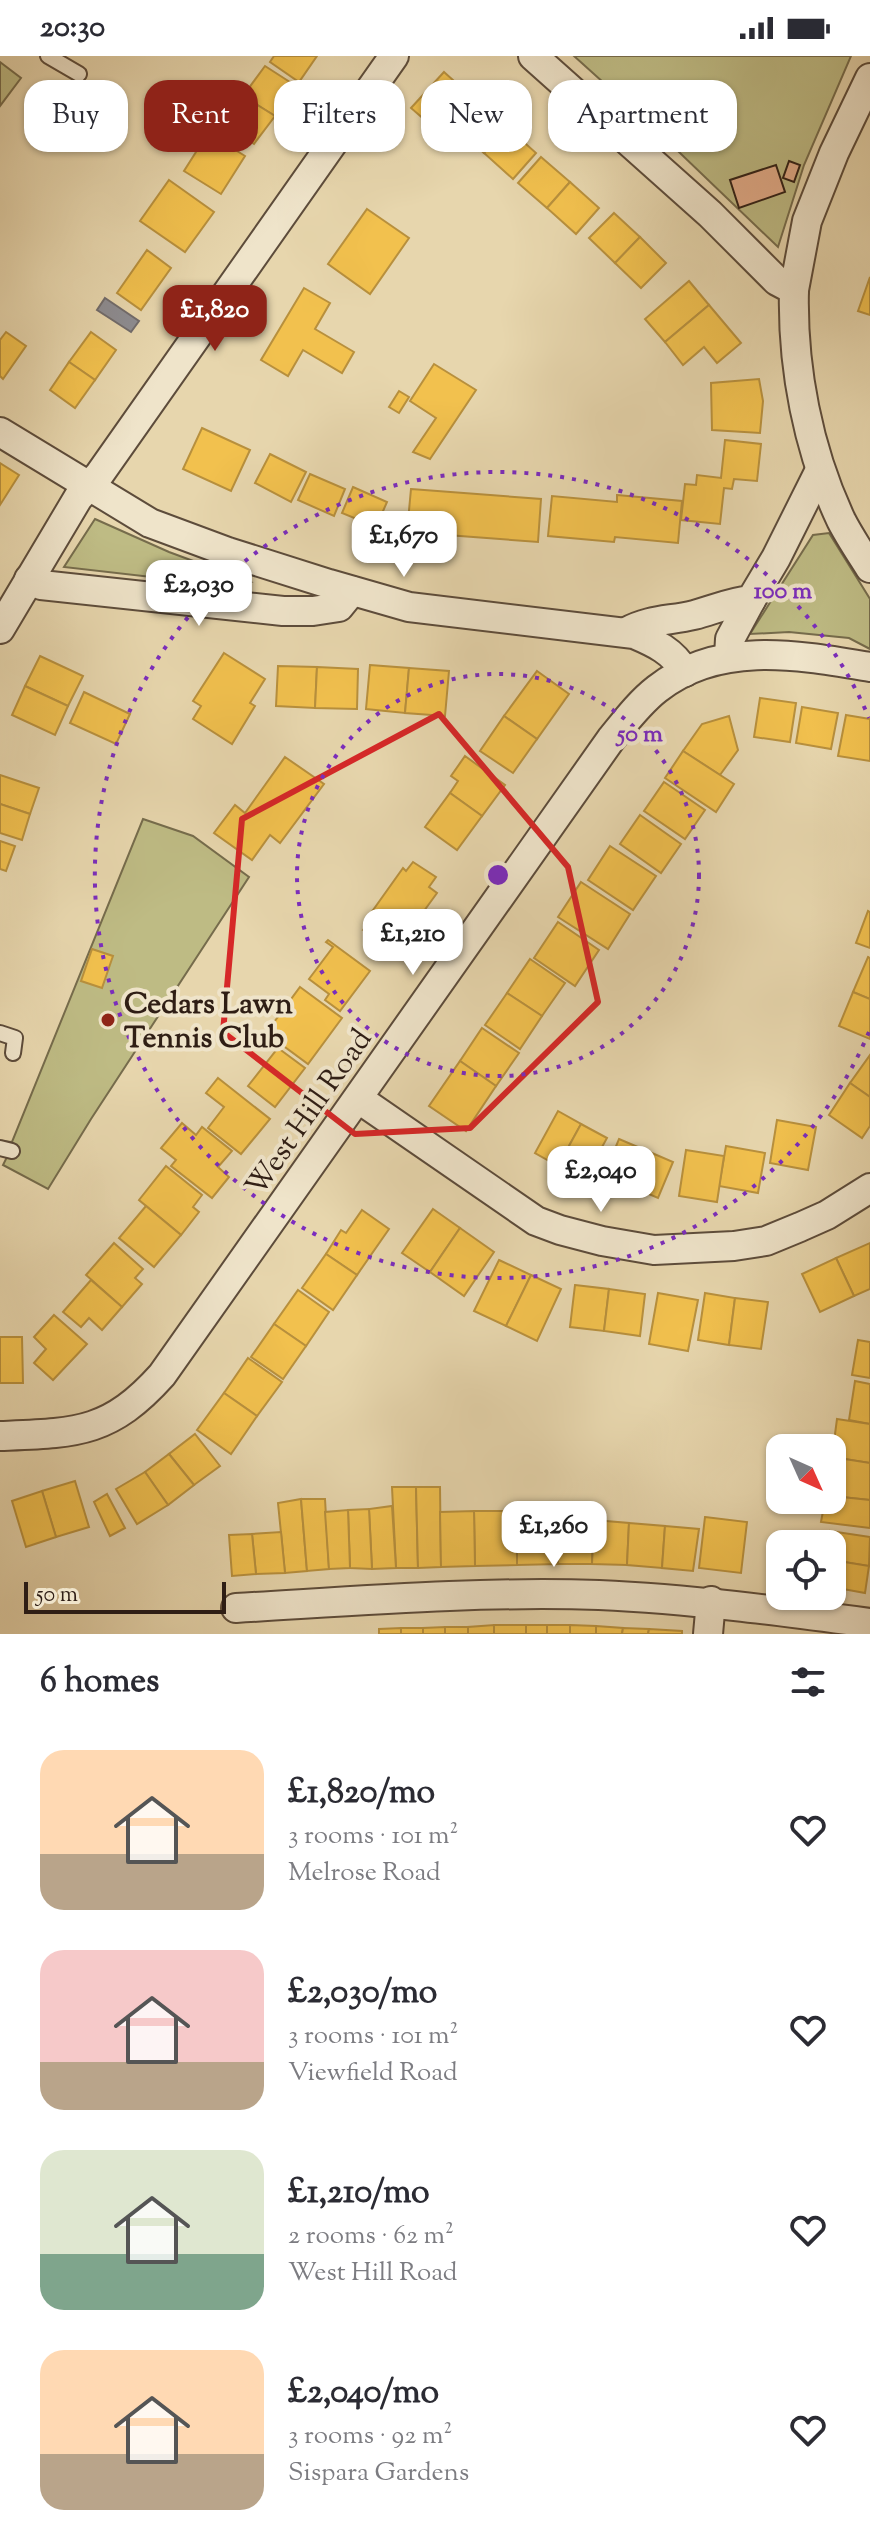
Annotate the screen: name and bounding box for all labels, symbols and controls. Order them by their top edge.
text: 20:30 [40,7,105,50]
chip: Buy [24,80,128,152]
chip: Rent [144,80,258,152]
chip: Filters [274,80,405,152]
chip: New [421,80,532,152]
chip: Apartment [548,80,737,152]
pin: £1,820 [150,285,280,353]
text: £1,820 [181,292,249,329]
pin: £1,670 [339,511,469,579]
text: £1,670 [370,518,438,555]
pin: £2,030 [134,560,264,628]
text: £2,030 [164,567,234,604]
text: 100 m [754,575,812,609]
text: 50 m [615,718,663,752]
centre of rings [484,861,512,889]
pin: £1,210 [348,909,478,977]
text: £1,210 [381,916,445,953]
place label: Cedars Lawn Tennis Club [124,984,293,1061]
marker: Cedars Lawn Tennis Club [99,1011,117,1029]
street label: West Hill Road [236,1021,384,1206]
pin: £2,040 [536,1146,666,1214]
text: £2,040 [565,1153,637,1190]
north arrow [766,1434,846,1514]
map controls [766,1434,846,1610]
pin: £1,260 [489,1501,619,1569]
text: £1,260 [520,1508,588,1545]
button: locate [766,1530,846,1610]
scale bar [24,1578,226,1614]
text: 50 m [36,1580,78,1612]
text: 6 homes [40,1658,159,1707]
icon: filters [786,1660,830,1704]
text: £1,820/mo [288,1769,435,1818]
icon: home [104,1782,200,1878]
icon: heart [786,1808,830,1852]
text: 3 rooms · 101 m² [288,1818,458,1855]
text: Melrose Road [288,1855,441,1892]
text: £2,030/mo [288,1969,437,2018]
icon: home [104,1982,200,2078]
icon: heart [786,2008,830,2052]
text: 3 rooms · 101 m² [288,2018,458,2055]
text: Viewfield Road [288,2055,458,2092]
text: £1,210/mo [288,2169,430,2218]
icon: home [104,2182,200,2278]
icon: heart [786,2208,830,2252]
text: 2 rooms · 62 m² [288,2218,454,2255]
text: West Hill Road [288,2255,458,2292]
text: £2,040/mo [288,2369,439,2418]
icon: home [104,2382,200,2478]
icon: heart [786,2408,830,2452]
text: 3 rooms · 92 m² [288,2418,452,2455]
text: Sispara Gardens [288,2455,469,2492]

